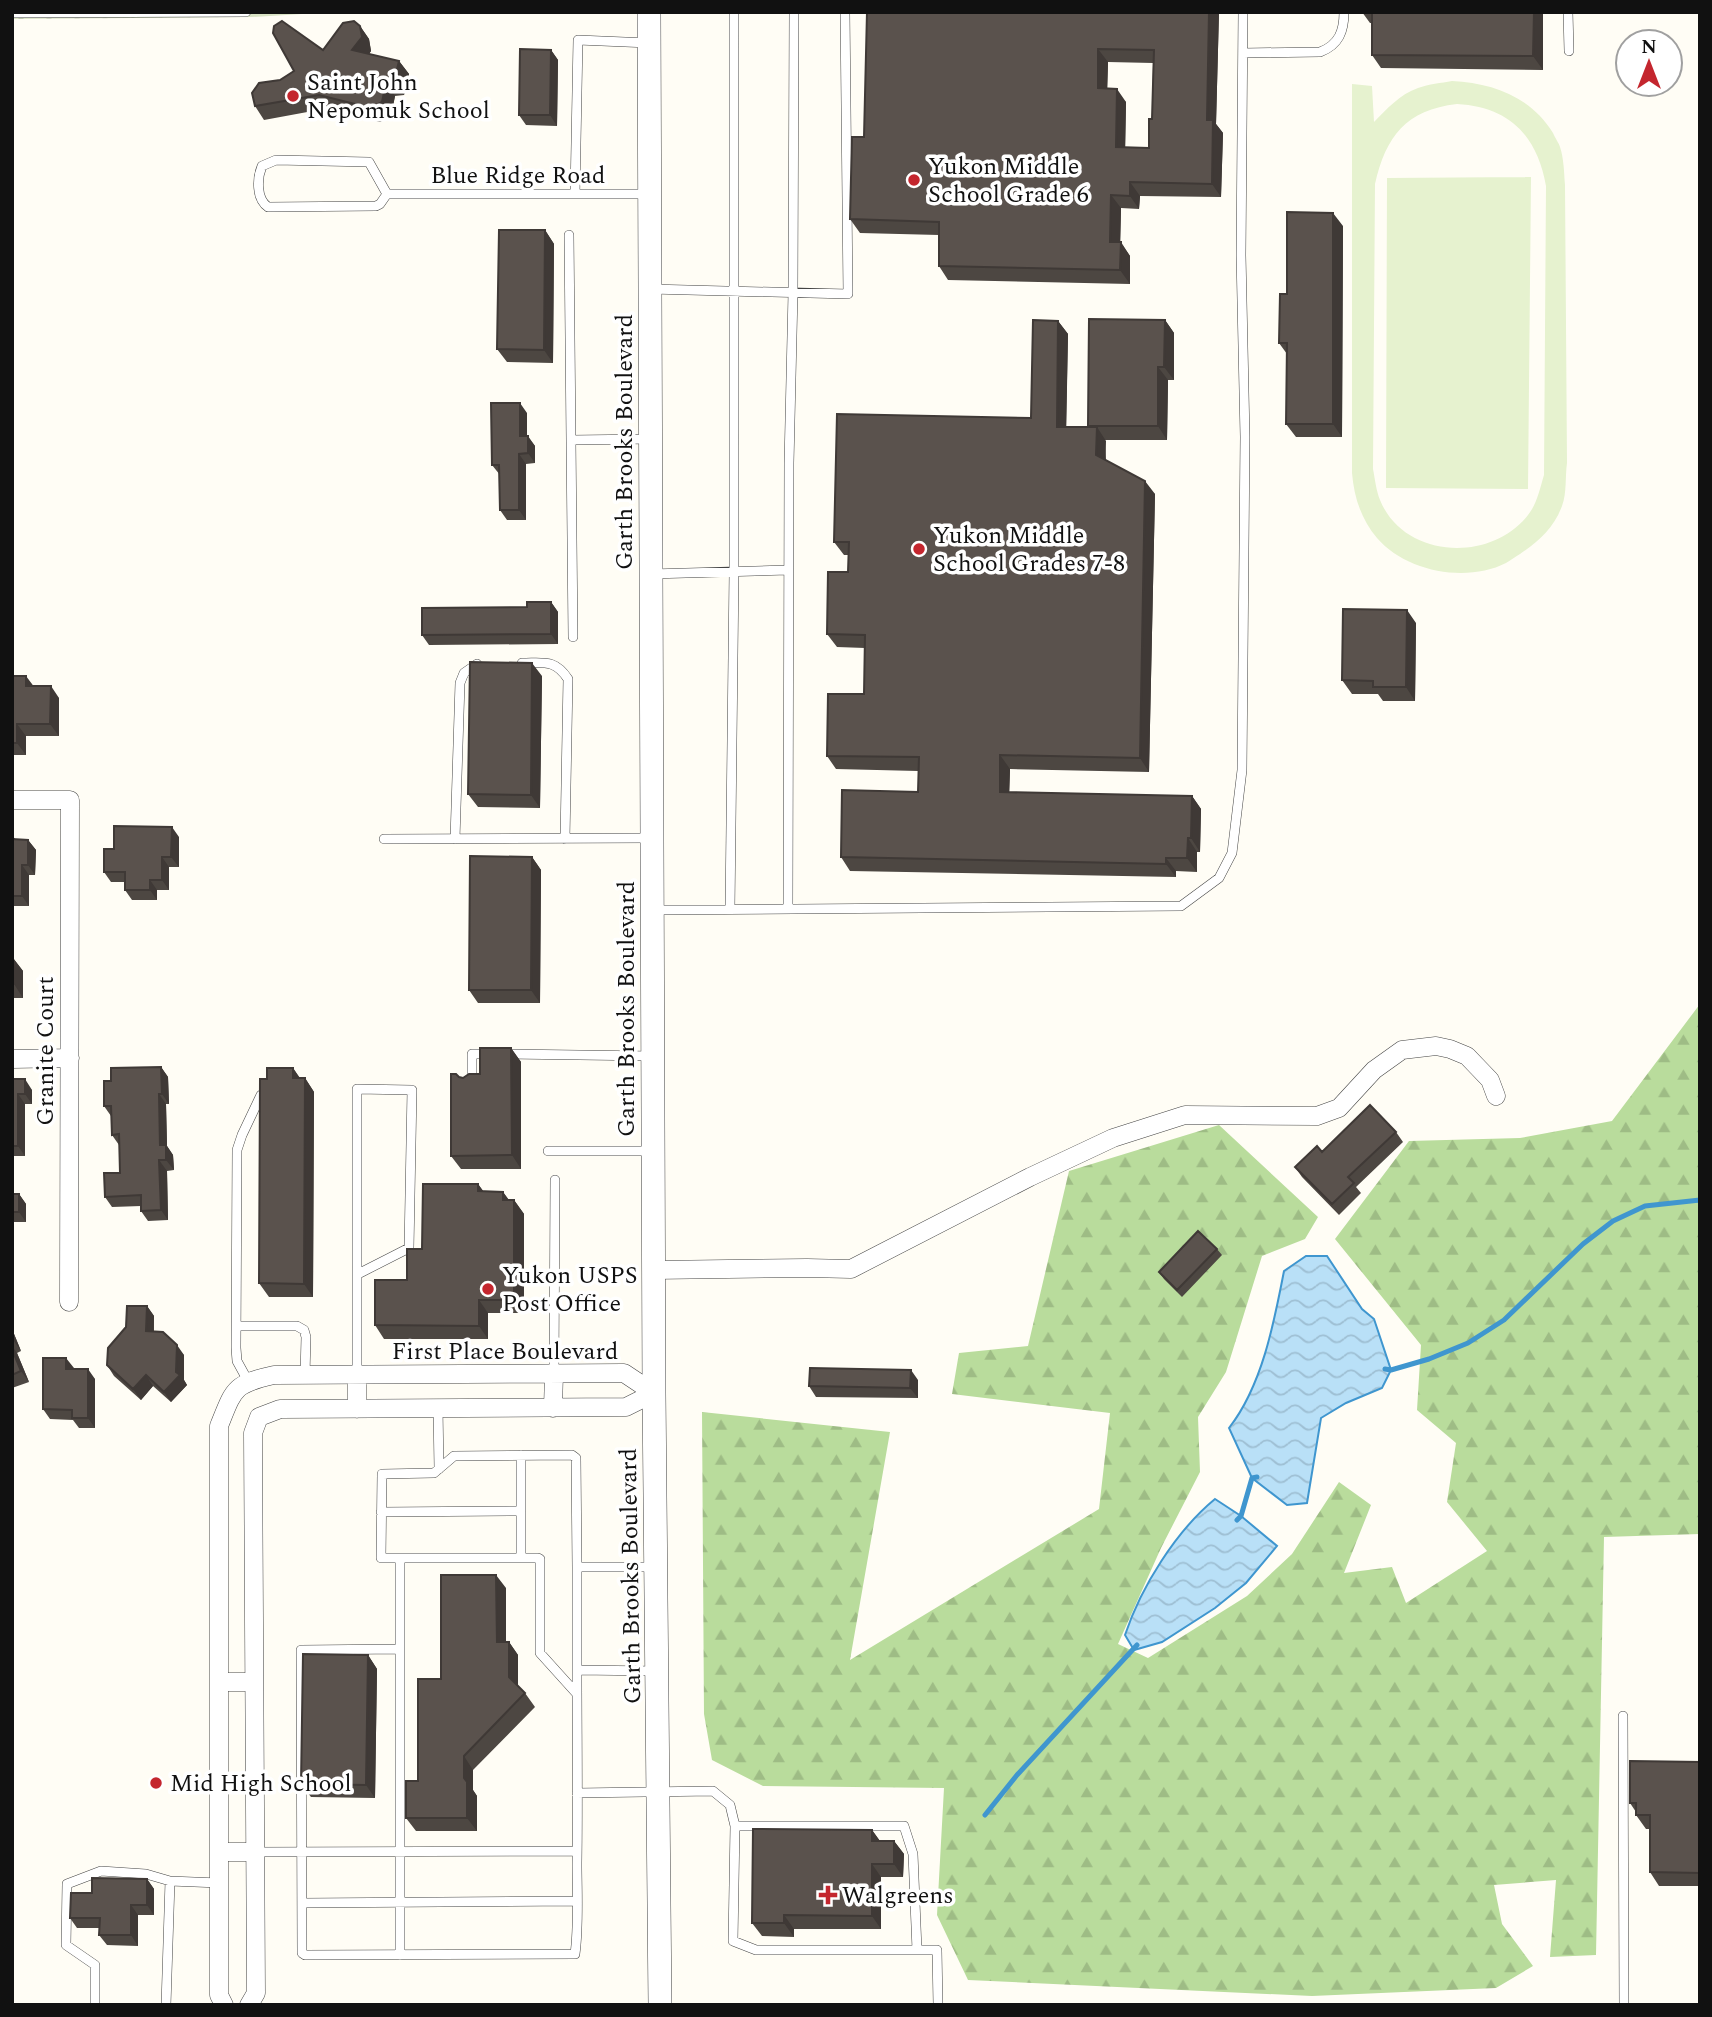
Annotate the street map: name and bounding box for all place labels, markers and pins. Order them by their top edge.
place label: Saint John Nepomuk School [307,65,490,129]
marker: Saint John Nepomuk School [285,88,301,104]
place label: Yukon Middle School Grade 6 [928,149,1089,213]
marker: Yukon Middle School Grade 6 [906,172,922,188]
place label: Yukon Middle School Grades 7-8 [933,518,1125,582]
marker: Yukon Middle School Grades 7-8 [911,541,927,557]
place label: Yukon USPS Post Office [502,1258,638,1322]
marker: Yukon USPS Post Office [480,1281,496,1297]
place label: Mid High School [170,1766,352,1802]
marker: Mid High School [148,1775,164,1791]
place label: Walgreens [842,1878,954,1914]
marker: Walgreens [820,1887,836,1903]

